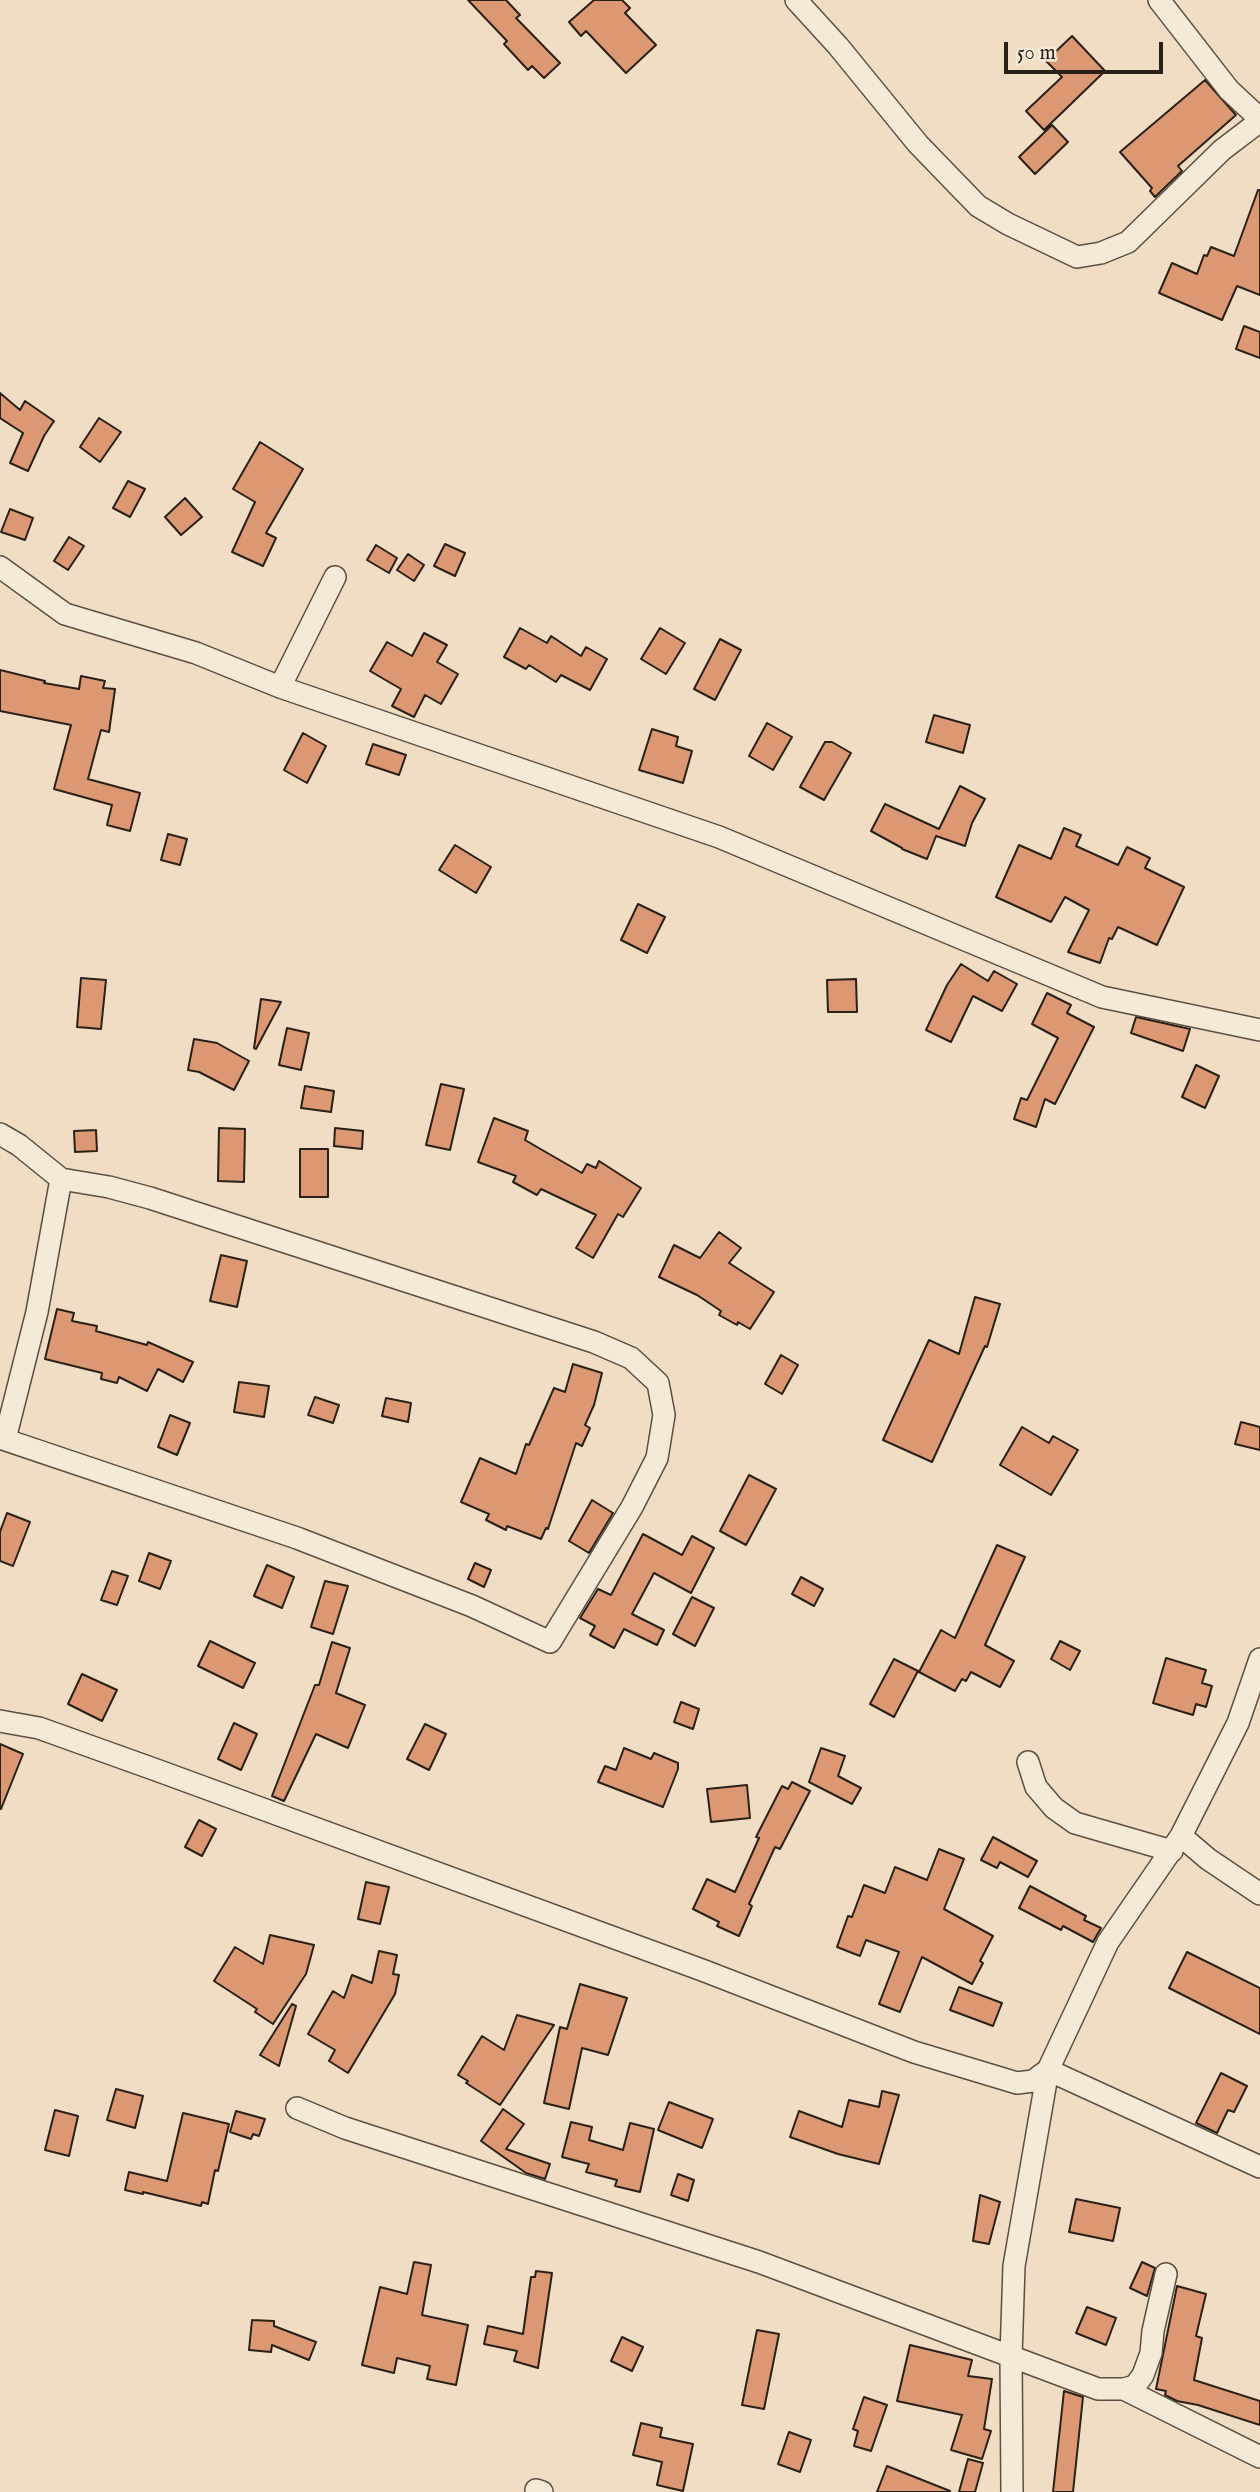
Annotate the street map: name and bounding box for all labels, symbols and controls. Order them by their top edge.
scale bar [1008,28,1167,72]
text: 50 m [1017,40,1056,67]

